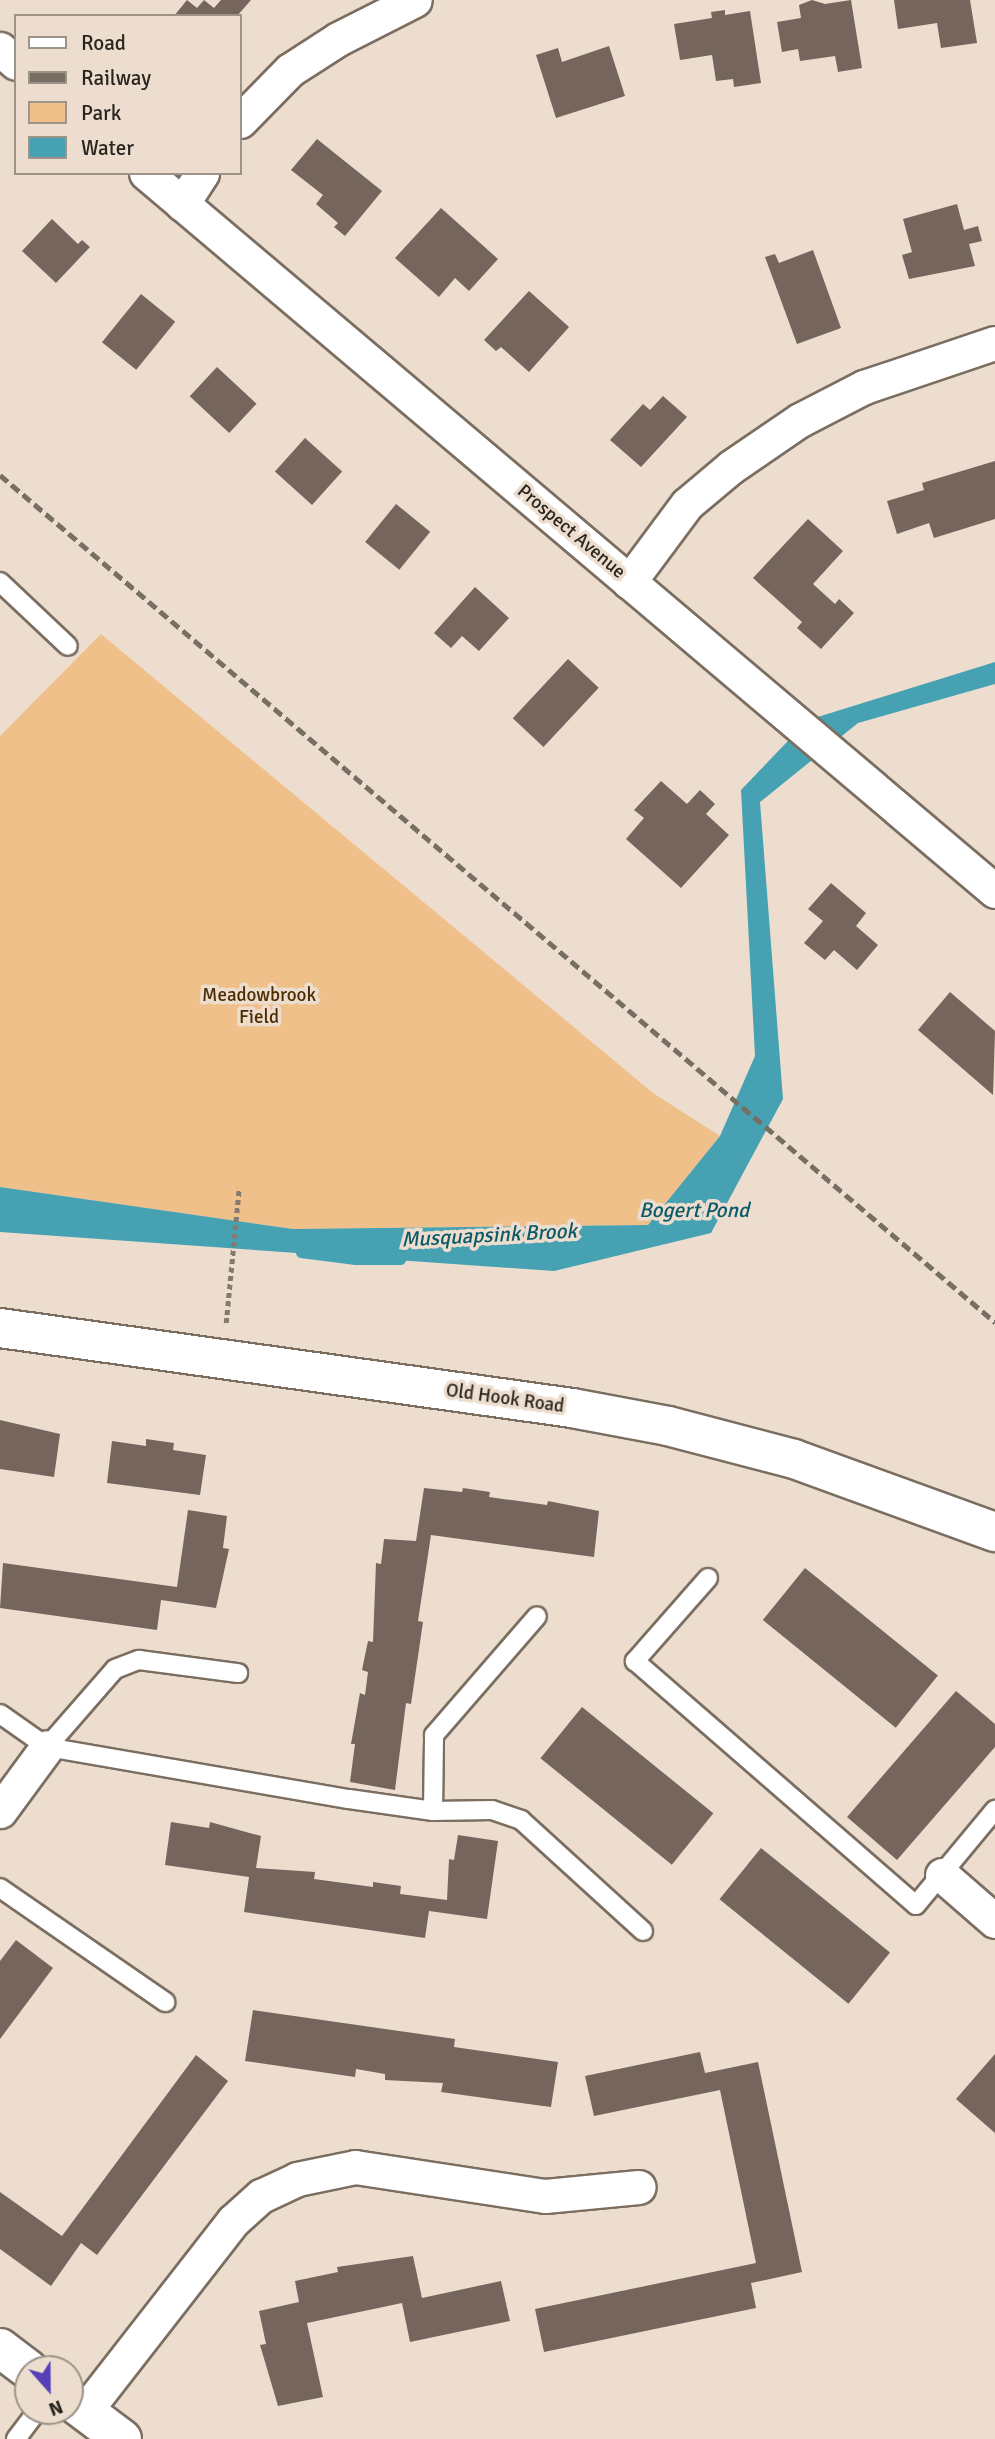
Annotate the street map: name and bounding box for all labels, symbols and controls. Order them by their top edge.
legend [14,14,242,175]
text: Road [81,30,126,56]
text: Railway [81,65,151,91]
text: Park [81,100,121,126]
text: Water [81,135,134,161]
street label: Prospect Avenue [512,480,630,584]
park label: Meadowbrook Field [202,985,316,1029]
water label: Bogert Pond [639,1197,749,1223]
water label: Musquapsink Brook [401,1218,577,1252]
street label: Old Hook Road [444,1379,566,1419]
north arrow [14,2355,84,2425]
text: N [45,2394,66,2421]

